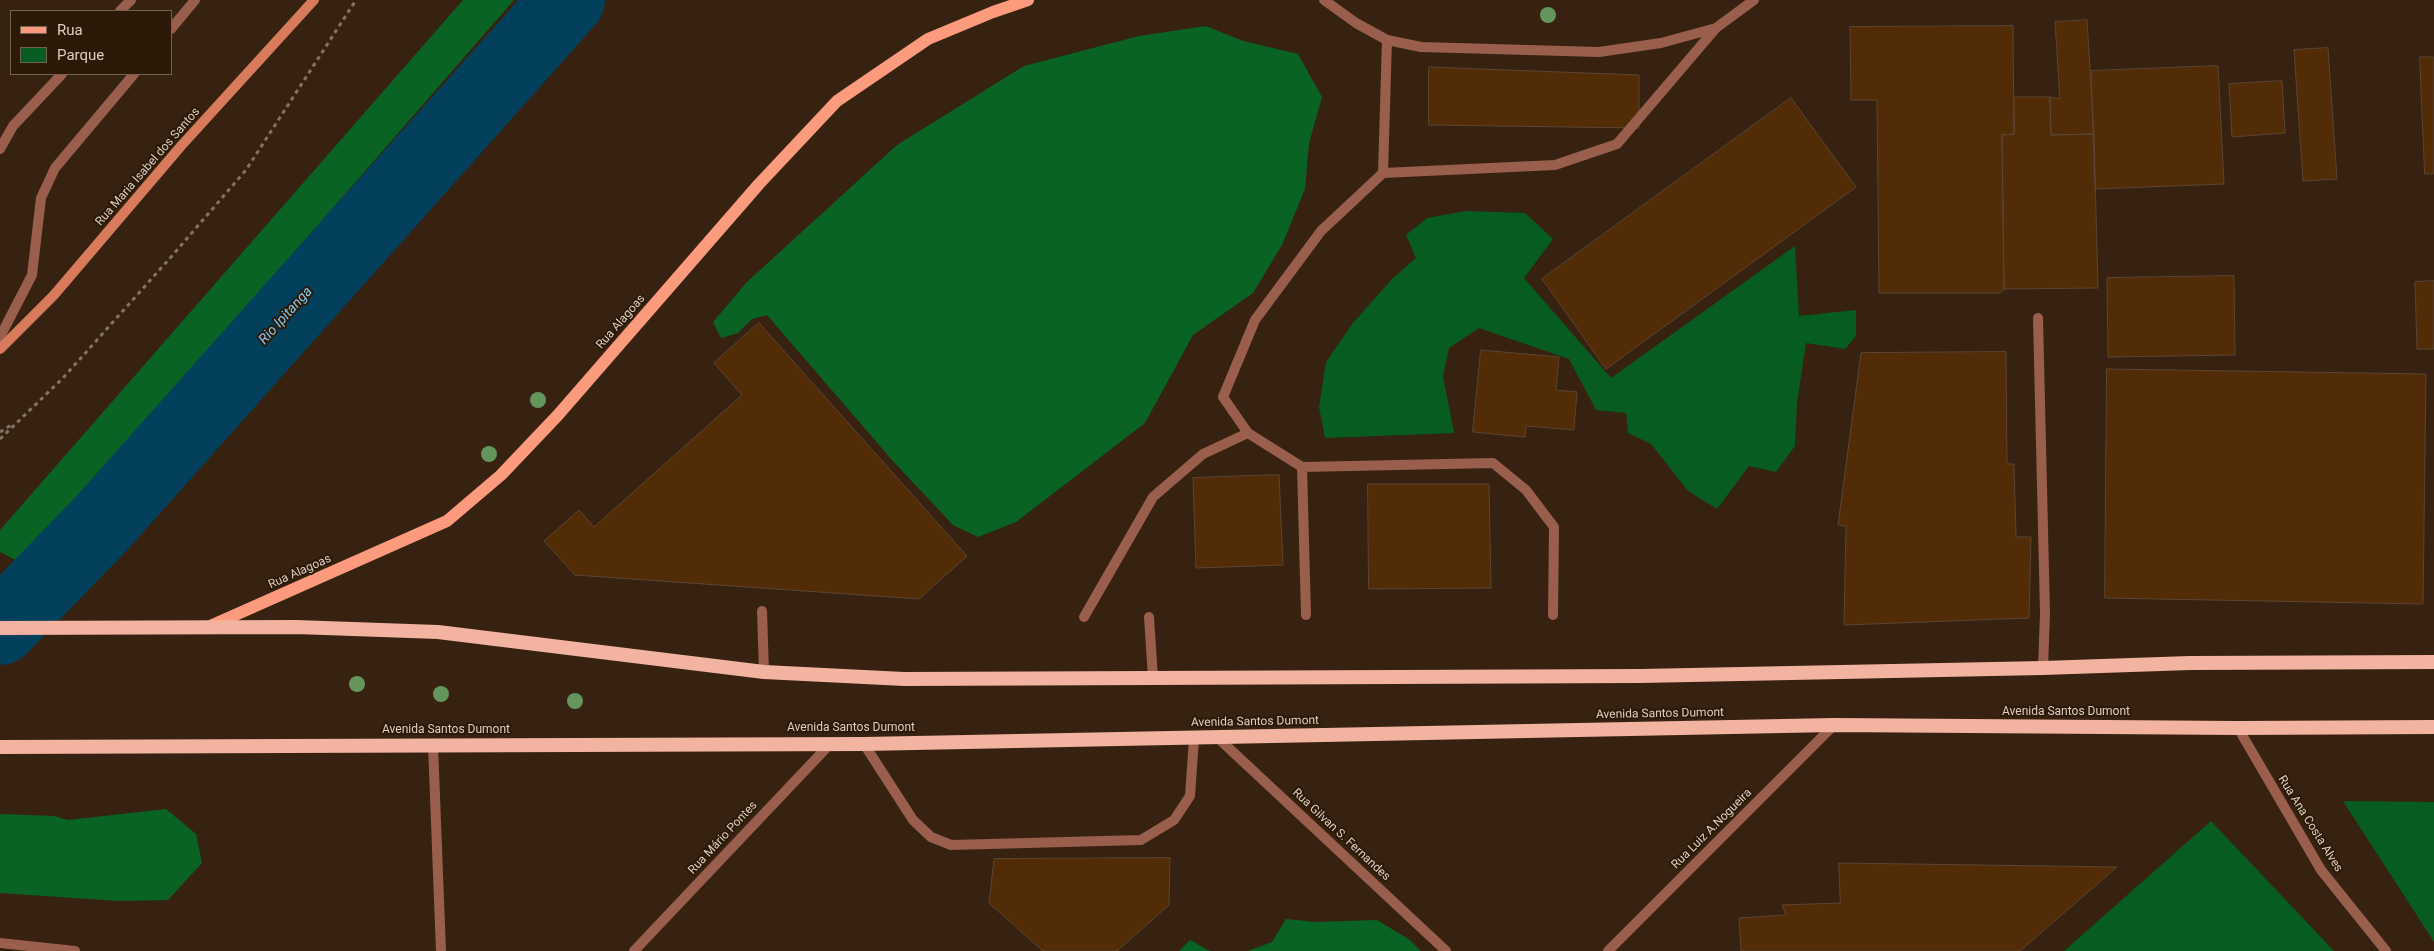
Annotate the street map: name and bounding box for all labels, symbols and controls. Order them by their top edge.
legend [10,10,172,75]
text: Rua [57,21,83,39]
text: Parque [57,46,104,64]
street label: Rua Maria Isabel dos Santos [93,105,203,229]
water label: Rio Ipitanga [256,284,316,348]
street label: Rua Alagoas [594,292,648,352]
street label: Rua Alagoas [266,552,334,592]
street label: Avenida Santos Dumont [2002,705,2130,719]
street label: Avenida Santos Dumont [1596,706,1724,722]
street label: Avenida Santos Dumont [1191,714,1319,730]
street label: Avenida Santos Dumont [787,721,915,735]
street label: Avenida Santos Dumont [382,723,510,737]
street label: Rua Ana Costa Alves [2275,773,2345,875]
street label: Rua Gilvan S. Fernandes [1289,786,1393,884]
street label: Rua Luiz A.Nogueira [1669,786,1755,872]
street label: Rua Mário Pontes [685,798,761,878]

